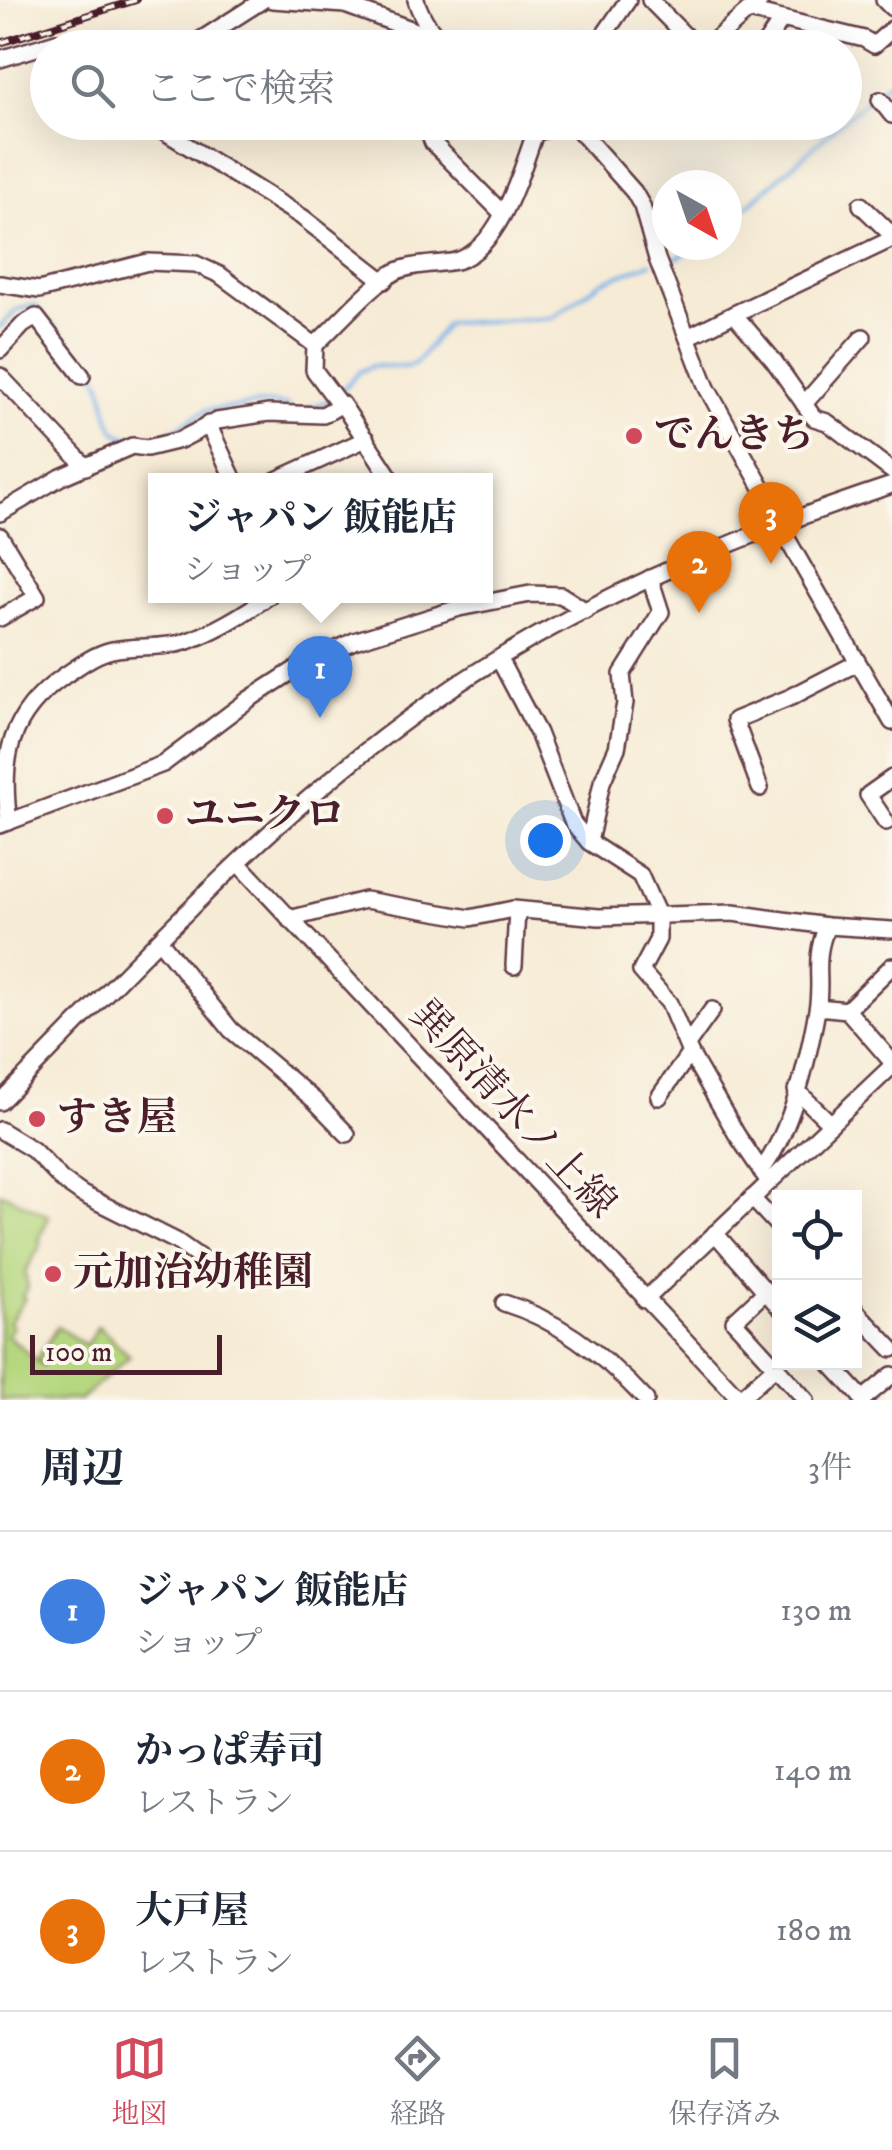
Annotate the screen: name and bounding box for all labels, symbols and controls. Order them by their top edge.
search box [30,30,862,140]
icon: search [65,58,120,113]
text: ここで検索 [145,66,335,114]
north arrow [652,170,742,260]
place label: でんきち [654,411,814,461]
marker: でんきち [623,425,645,447]
popup [148,473,493,603]
pin: 3 [738,482,804,564]
text: ジャパン 飯能店 [184,495,457,543]
pin: 2 [666,530,732,613]
text: ショップ [184,551,311,591]
pin: 1 [288,636,352,718]
place label: ユニクロ [185,791,345,841]
marker: ユニクロ [154,805,176,827]
your location [520,815,571,866]
street label: 巽原清水ノ上線 [398,991,626,1229]
place label: すき屋 [57,1094,177,1144]
marker: すき屋 [26,1108,48,1130]
map controls [772,1190,862,1370]
button: locate [772,1190,862,1280]
place label: 元加治幼稚園 [73,1249,313,1299]
marker: 元加治幼稚園 [42,1263,64,1285]
button: layers [772,1280,862,1370]
scale bar [30,1330,222,1374]
text: 100 m [45,1335,112,1370]
text: 周辺 [40,1444,124,1496]
text: 3件 [808,1449,852,1489]
text: ジャパン 飯能店 [135,1568,408,1616]
text: 1 [67,1591,78,1631]
text: 130 m [780,1591,852,1631]
text: ショップ [135,1624,262,1664]
text: かっぱ寿司 [135,1728,325,1776]
text: 2 [65,1751,80,1791]
text: 140 m [774,1751,852,1791]
text: レストラン [135,1784,294,1824]
text: 大戸屋 [135,1888,249,1936]
text: 3 [67,1911,78,1951]
text: 180 m [776,1911,852,1951]
text: レストラン [135,1944,294,1984]
tab: 地図 [111,2031,167,2132]
tab: 経路 [390,2031,446,2132]
tab: 保存済み [669,2031,781,2132]

